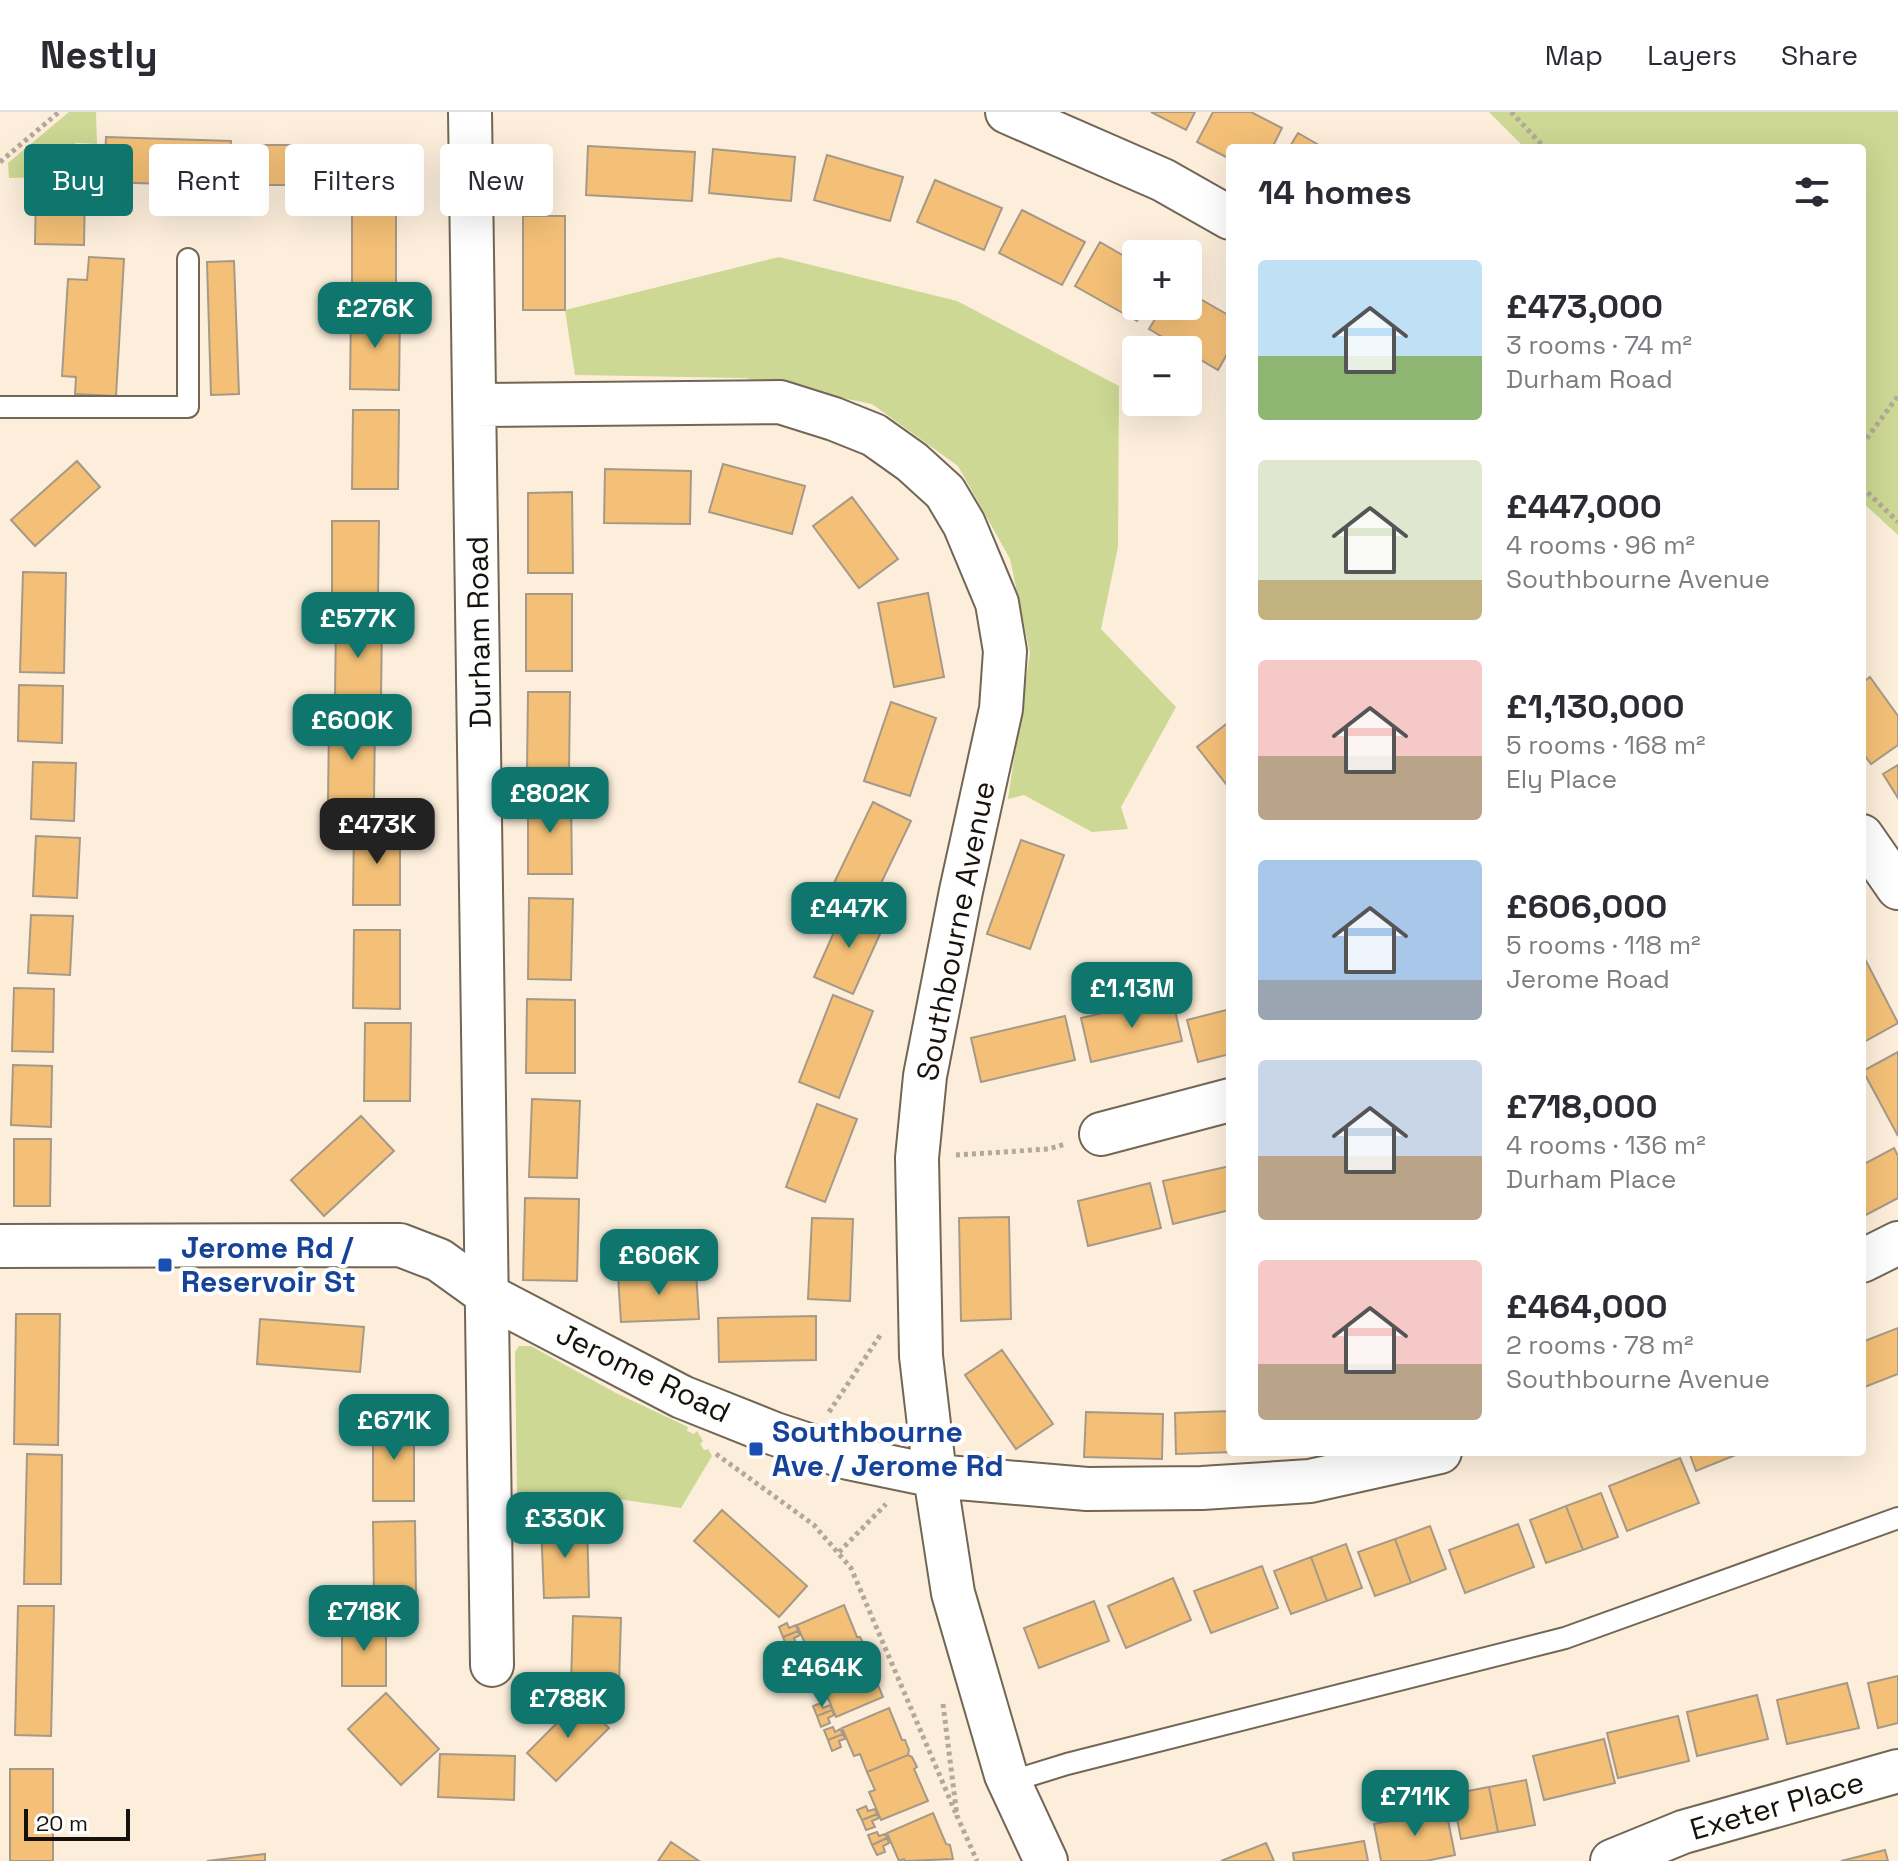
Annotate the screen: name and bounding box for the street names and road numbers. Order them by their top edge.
street label: Durham Road [457,536,500,729]
street label: Southbourne Avenue [907,778,1004,1084]
street label: Jerome Road [550,1314,737,1432]
street label: Exeter Place [1686,1762,1868,1849]

